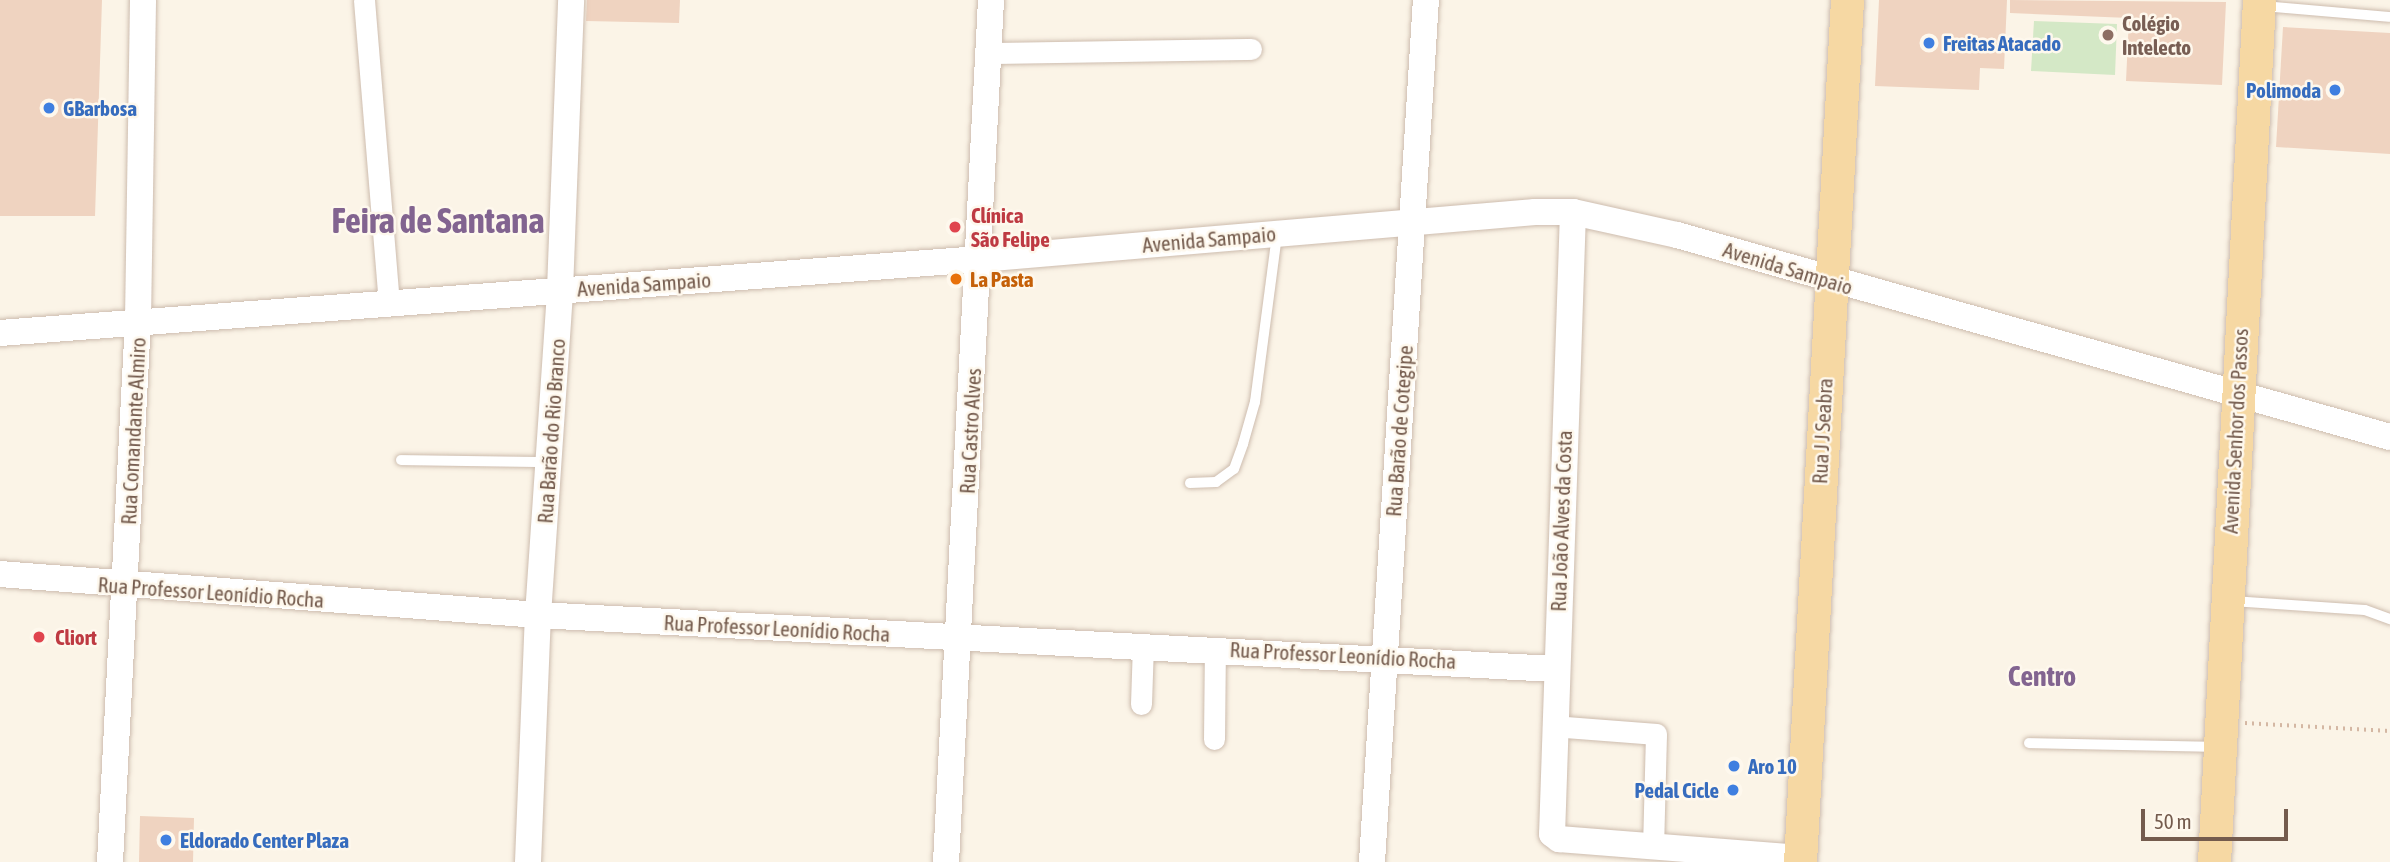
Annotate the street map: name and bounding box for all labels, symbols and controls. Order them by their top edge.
place label: Colégio Intelecto [2122,10,2191,60]
marker: Colégio Intelecto [2100,27,2116,43]
place label: Freitas Atacado [1943,30,2061,56]
marker: Freitas Atacado [1921,35,1937,51]
place label: Polimoda [2246,77,2321,103]
marker: Polimoda [2327,82,2343,98]
place label: GBarbosa [63,95,137,121]
marker: GBarbosa [41,100,57,116]
district label: Feira de Santana [332,199,544,241]
place label: Clínica São Felipe [971,202,1050,252]
marker: Clínica São Felipe [945,217,965,237]
street label: Avenida Sampaio [1141,221,1277,257]
street label: Avenida Sampaio [1720,236,1856,300]
place label: La Pasta [970,266,1034,292]
street label: Avenida Sampaio [576,267,712,301]
marker: La Pasta [948,271,964,287]
street label: Avenida Senhor dos Passos [2217,328,2253,534]
street label: Rua Comandante Almiro [116,337,150,525]
street label: Rua Barão do Rio Branco [532,338,570,524]
street label: Rua Barão de Cotegipe [1380,344,1418,518]
street label: Rua Castro Alves [954,367,986,495]
street label: Rua J J Seabra [1807,377,1837,485]
street label: Rua João Alves da Costa [1545,430,1577,612]
street label: Rua Professor Leonídio Rocha [97,572,325,612]
street label: Rua Professor Leonídio Rocha [663,609,891,647]
place label: Cliort [55,624,97,650]
marker: Cliort [29,627,49,647]
street label: Rua Professor Leonídio Rocha [1229,636,1457,674]
district label: Centro [2008,659,2076,693]
place label: Aro 10 [1748,753,1797,779]
marker: Aro 10 [1726,758,1742,774]
place label: Pedal Cicle [1634,777,1719,803]
marker: Pedal Cicle [1725,782,1741,798]
scale bar [2145,796,2292,840]
text: 50 m [2154,809,2192,833]
place label: Eldorado Center Plaza [180,827,349,853]
marker: Eldorado Center Plaza [158,832,174,848]

